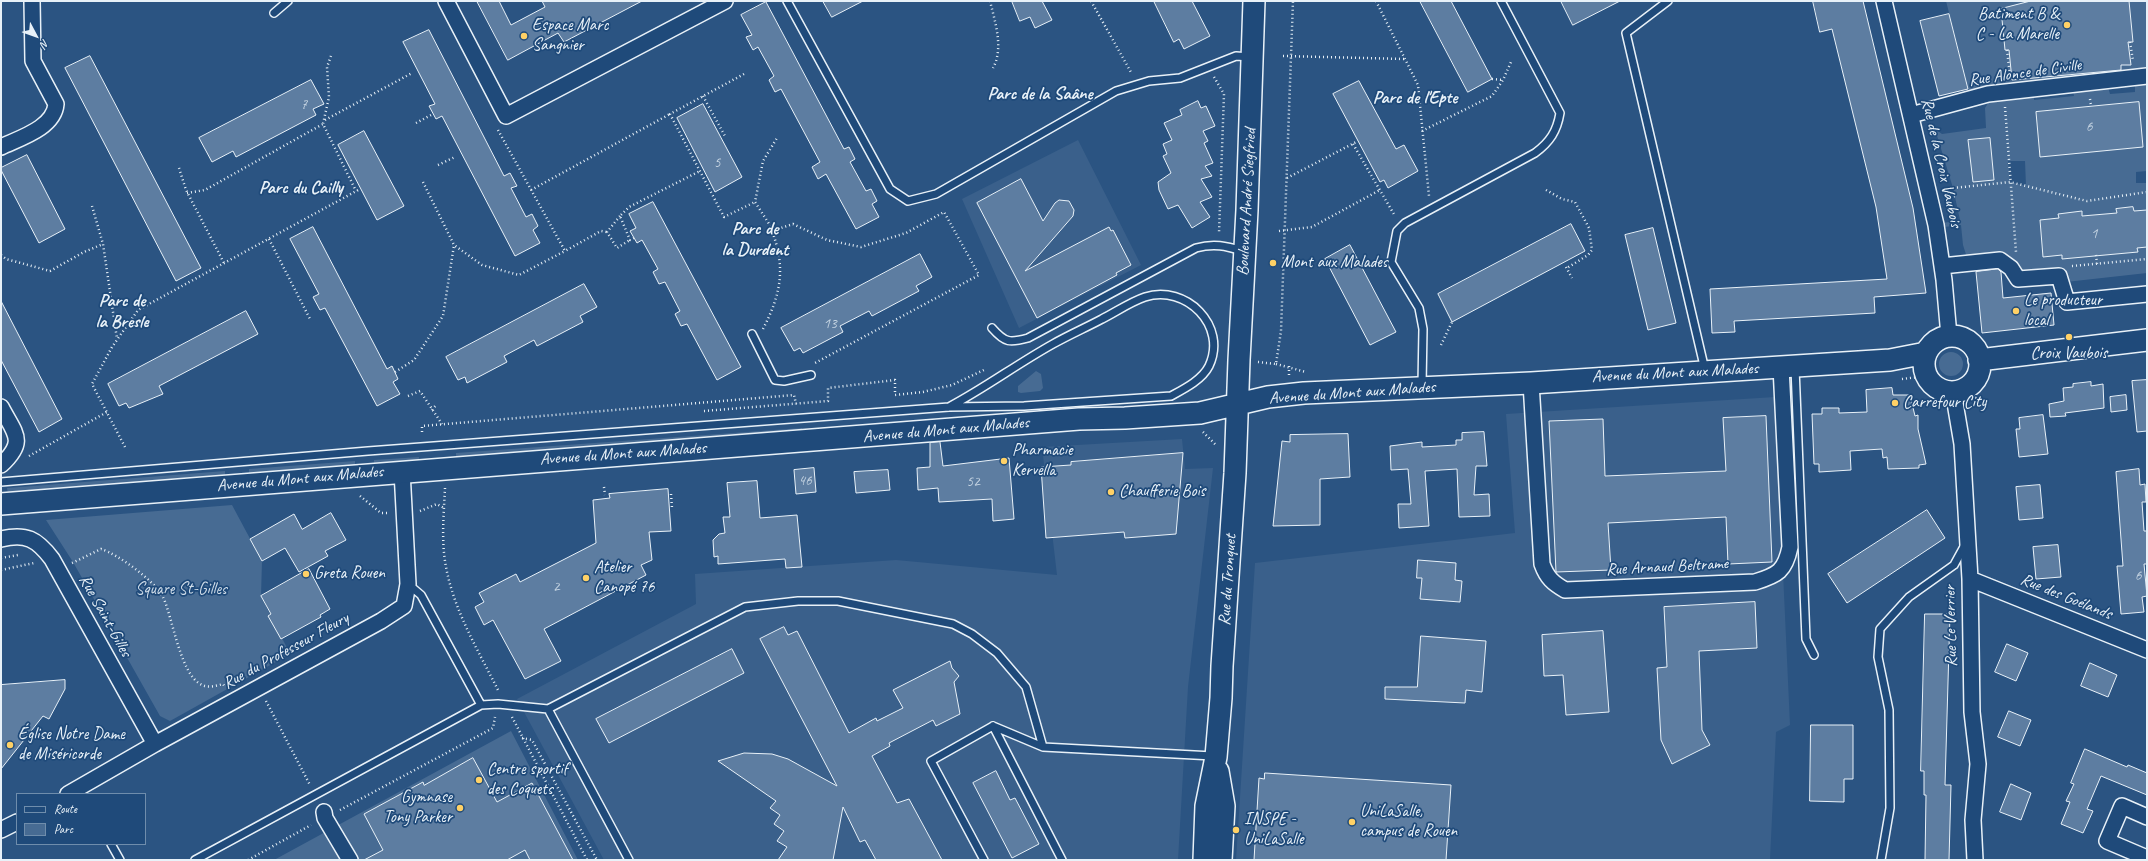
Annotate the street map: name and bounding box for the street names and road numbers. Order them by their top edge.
street label: Rue Alonce de Civille [1967,55,2083,91]
street label: Rue de la Croix Vaubois [1916,96,1966,230]
street label: Boulevard André Siegfried [1233,128,1261,276]
street label: Avenue du Mont aux Malades [1591,358,1759,388]
street label: Avenue du Mont aux Malades [1268,377,1436,409]
street label: Avenue du Mont aux Malades [862,413,1030,447]
street label: Avenue du Mont aux Malades [539,438,707,470]
street label: Avenue du Mont aux Malades [216,462,384,496]
street label: Rue du Tronquet [1215,534,1241,626]
street label: Rue Arnaud Beltrame [1605,554,1729,580]
street label: Rue des Goélands [2017,569,2115,625]
street label: Rue Saint-Gilles [74,571,136,661]
street label: Rue Le Verrier [1940,585,1962,667]
street label: Rue du Professeur Fleury [220,608,352,694]

